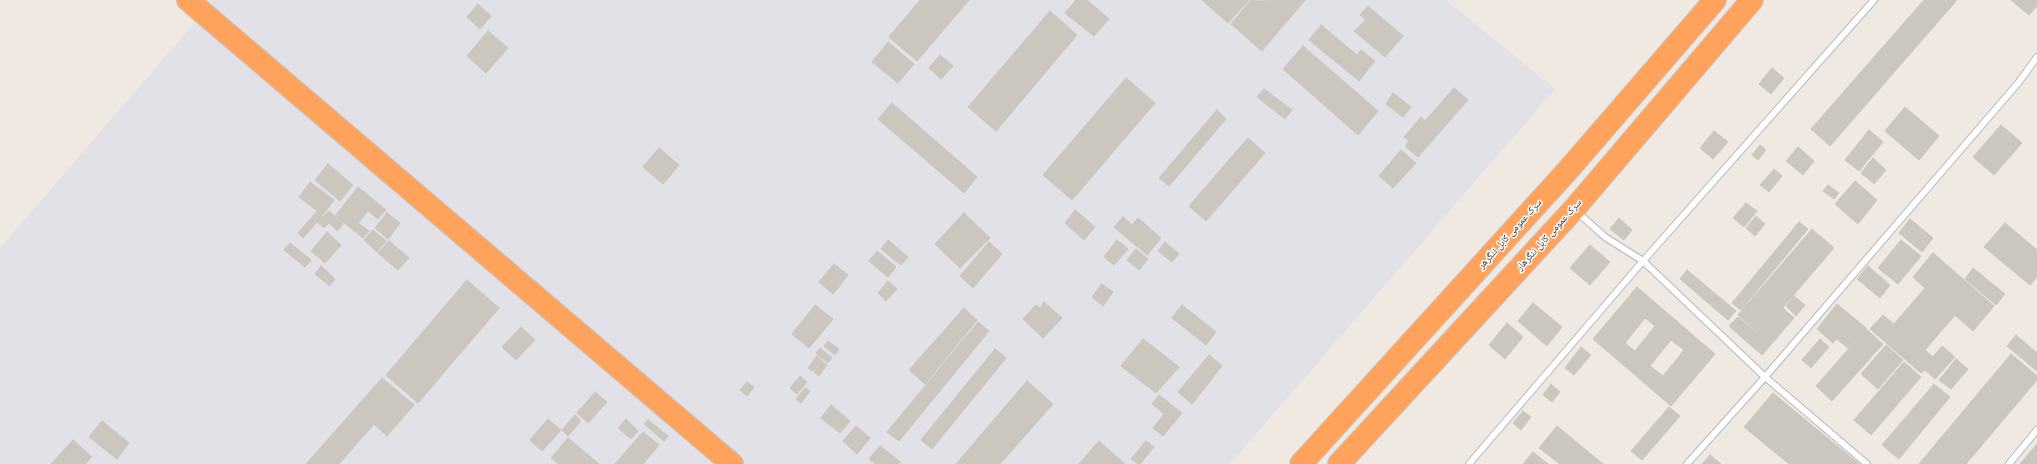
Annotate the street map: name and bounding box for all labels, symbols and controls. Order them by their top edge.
street label: سرک عمومی کابل ننگرهر [1476,197,1544,271]
street label: سرک عمومی کابل ننگرهار [1514,197,1584,273]

